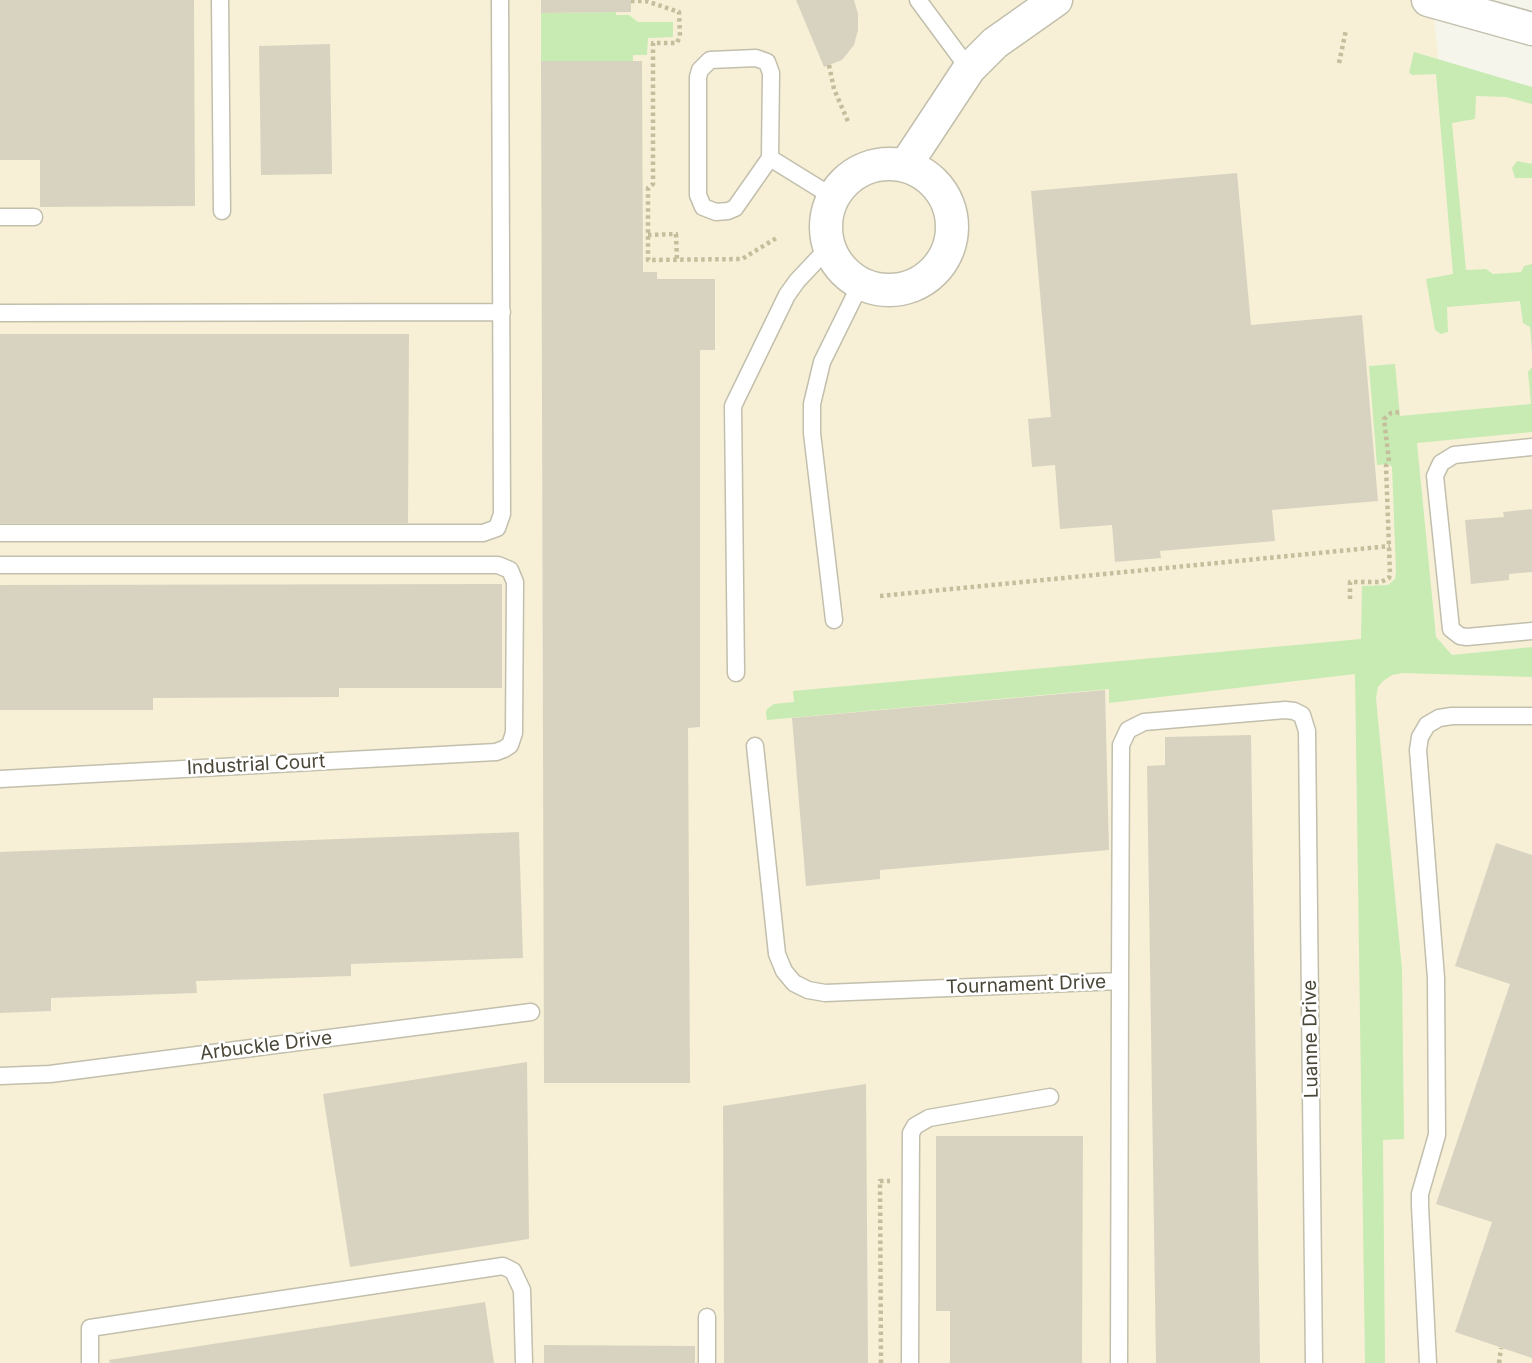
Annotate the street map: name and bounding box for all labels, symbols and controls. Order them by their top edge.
street label: Industrial Court [186,750,326,780]
street label: Tournament Drive [945,971,1107,999]
street label: Luanne Drive [1299,979,1323,1099]
street label: Arbuckle Drive [199,1027,333,1065]

